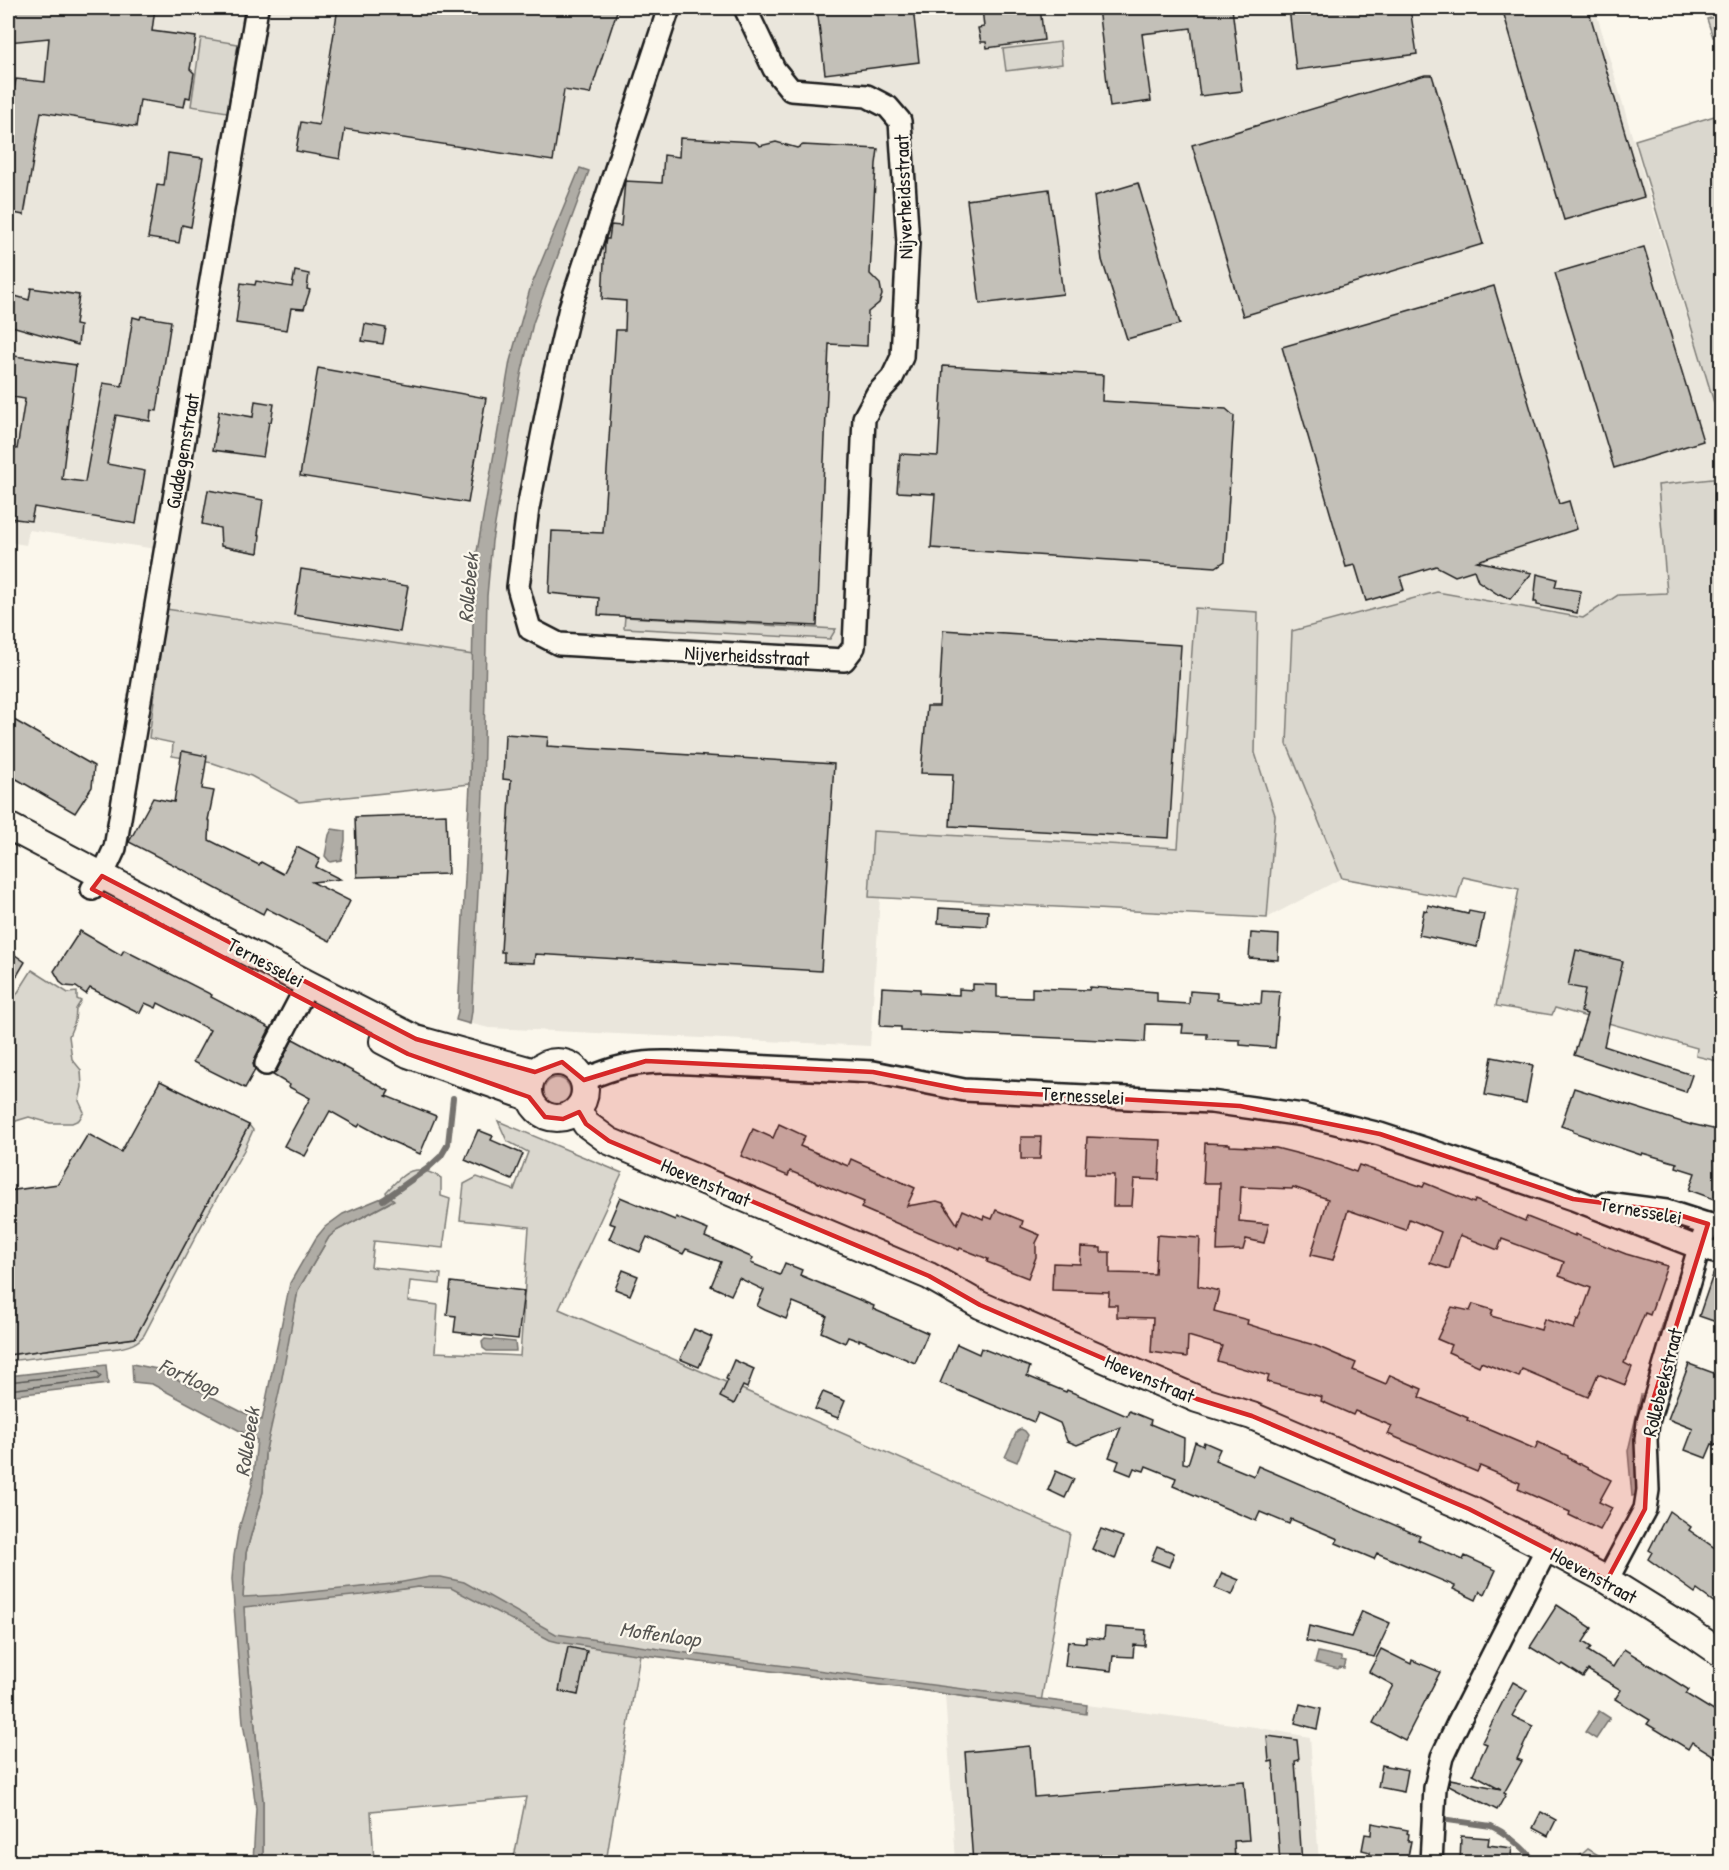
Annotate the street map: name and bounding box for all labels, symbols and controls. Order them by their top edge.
street label: Nijverheidsstraat [887,133,919,260]
street label: Guddegemstraat [159,390,206,511]
water label: Rollebeek [451,550,486,624]
street label: Nijverheidsstraat [684,638,811,672]
street label: Ternesselei [223,931,309,993]
street label: Ternesselei [1041,1079,1125,1111]
street label: Hoevenstraat [657,1151,756,1213]
street label: Ternesselei [1598,1189,1684,1231]
street label: Rollebeekstraat [1635,1324,1689,1439]
street label: Hoevenstraat [1101,1347,1200,1409]
water label: Fortloop [154,1351,226,1404]
water label: Rollebeek [227,1403,267,1479]
street label: Hoevenstraat [1546,1540,1643,1610]
water label: Moffenloop [618,1614,704,1654]

